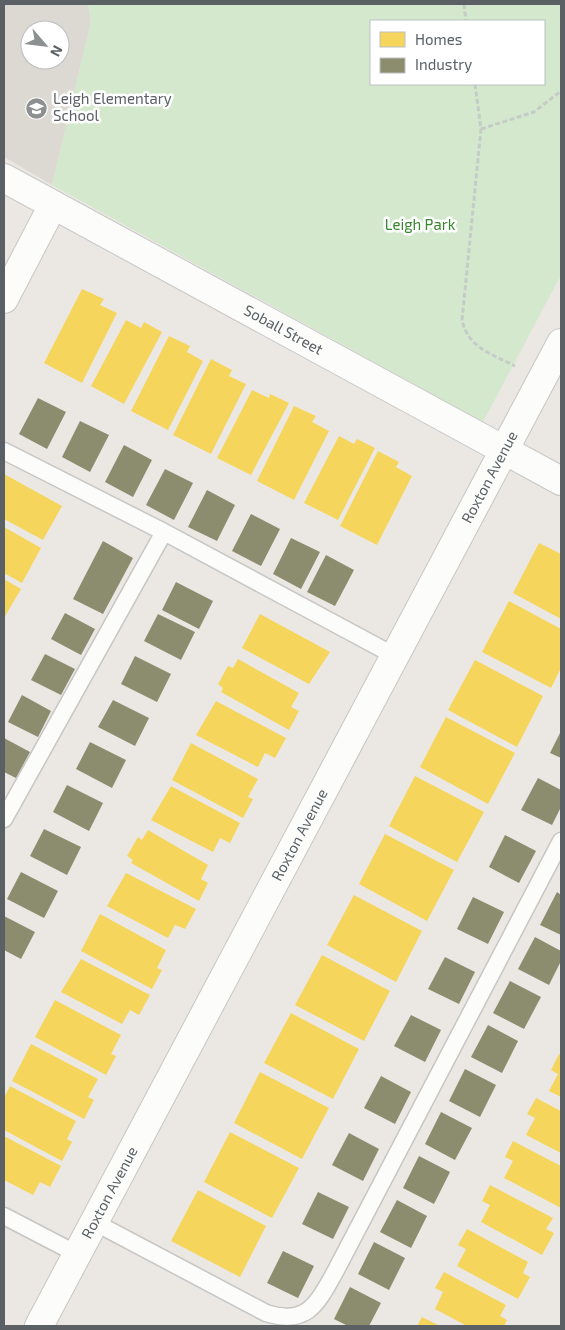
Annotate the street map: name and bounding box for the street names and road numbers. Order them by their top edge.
street label: Soball Street [241,300,327,358]
street label: Roxton Avenue [457,428,521,526]
street label: Roxton Avenue [267,785,331,884]
street label: Roxton Avenue [77,1143,141,1241]

